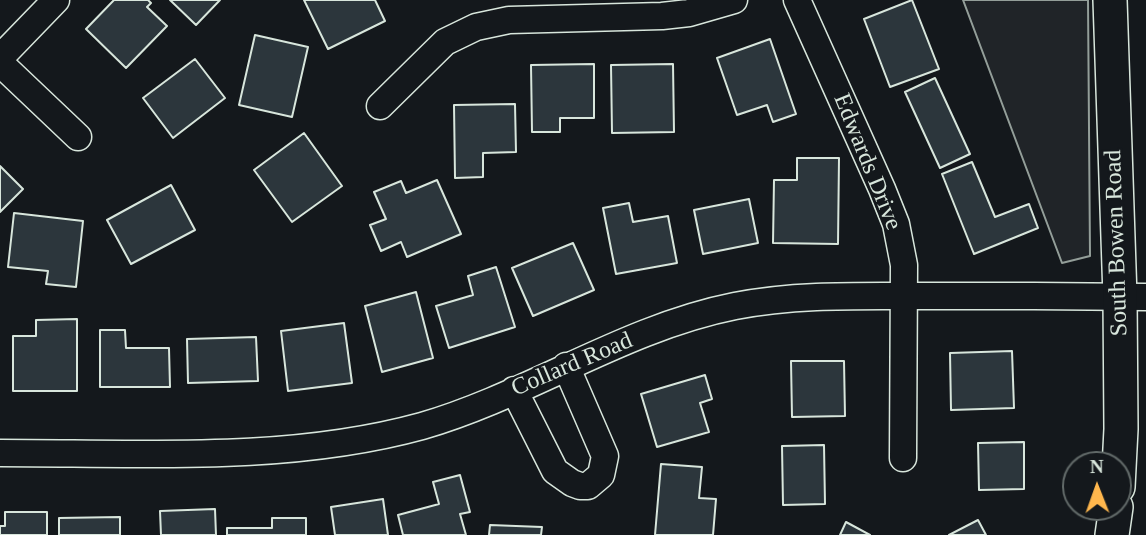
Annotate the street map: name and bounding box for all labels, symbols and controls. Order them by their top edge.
street label: Edwards Drive [827,90,907,234]
street label: South Bowen Road [1099,149,1135,337]
street label: Collard Road [507,327,637,403]
north arrow [1062,451,1132,521]
text: N [1090,456,1104,477]

